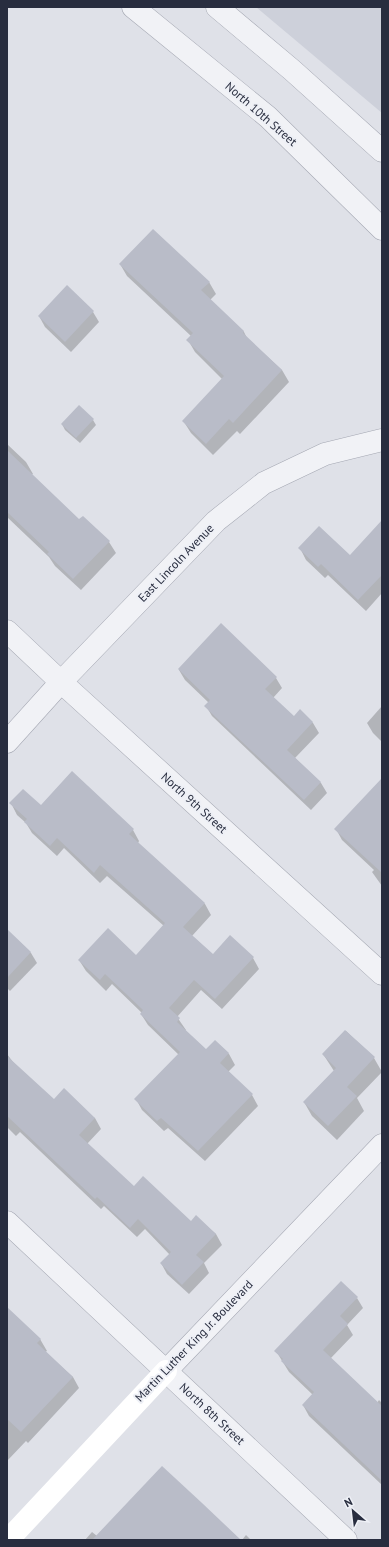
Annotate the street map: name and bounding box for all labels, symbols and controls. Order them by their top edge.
street label: North 10th Street [222,78,300,149]
street label: East Lincoln Avenue [135,521,217,605]
street label: North 9th Street [158,769,230,836]
street label: Martin Luther King Jr. Boulevard [132,1277,256,1405]
street label: North 8th Street [177,1380,248,1448]
north arrow [333,1491,373,1531]
text: N [342,1494,355,1510]

